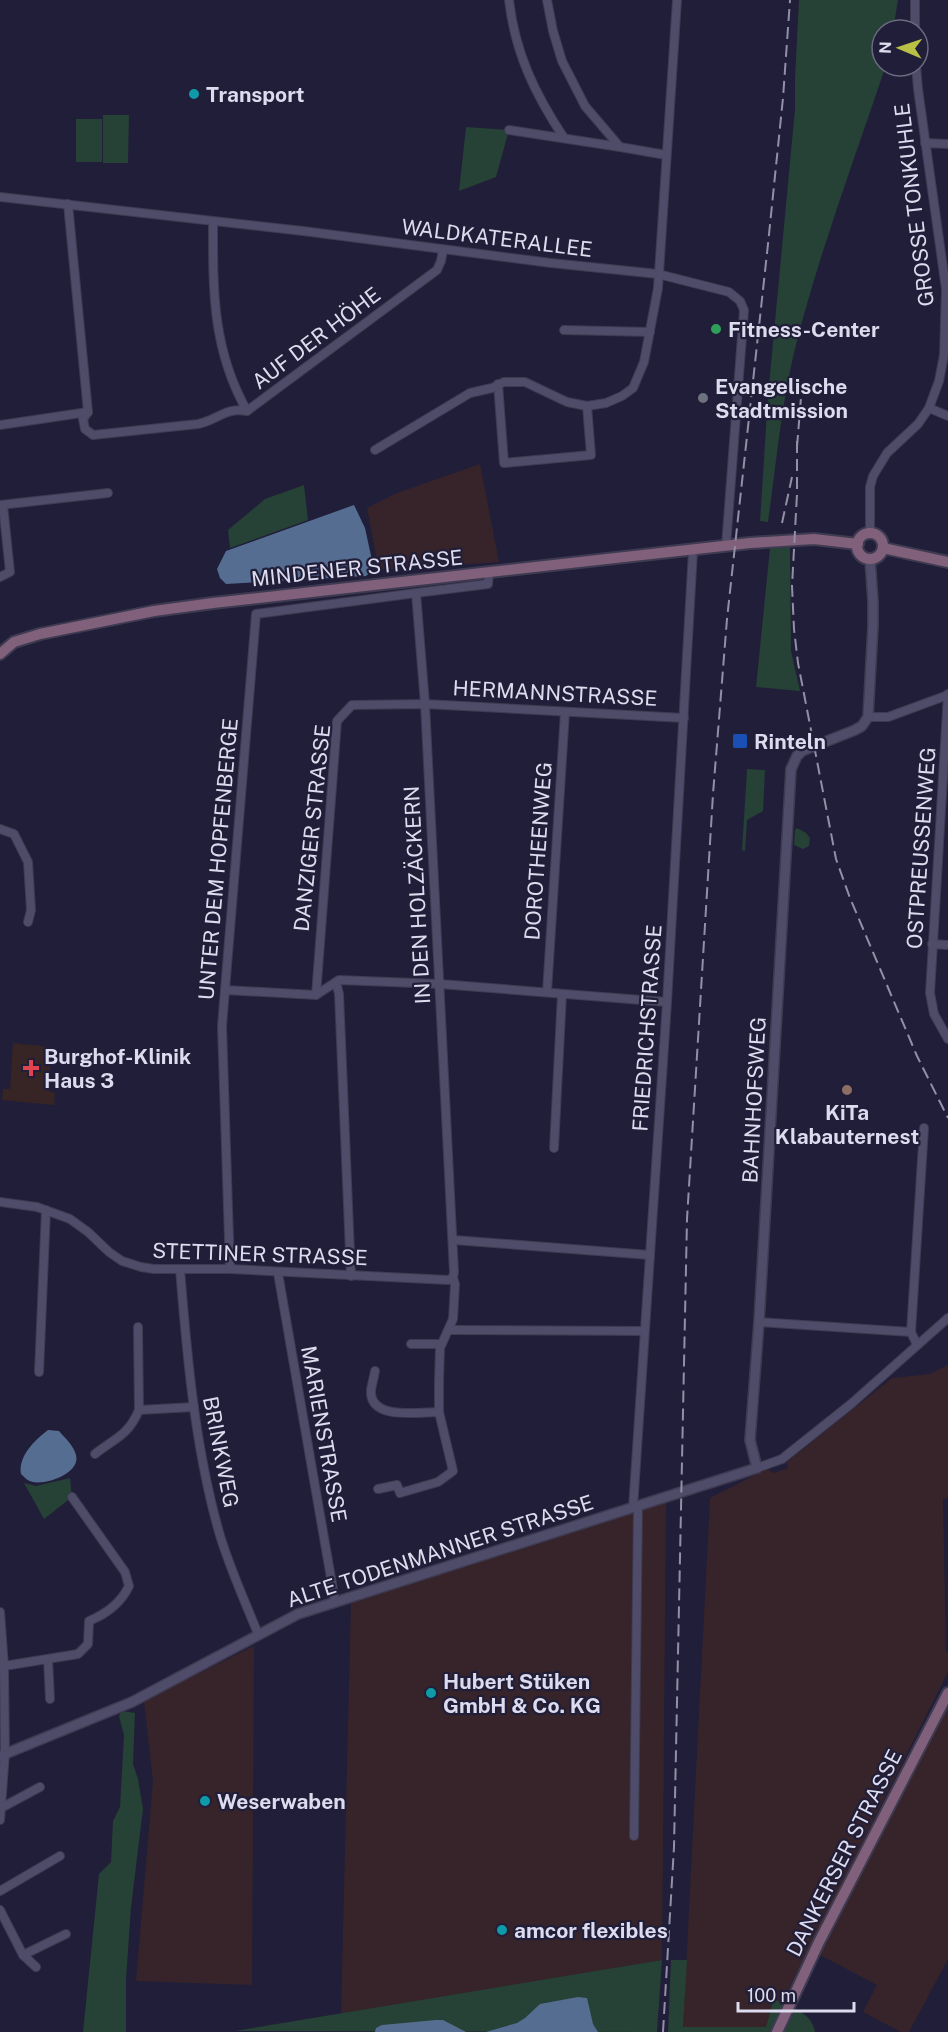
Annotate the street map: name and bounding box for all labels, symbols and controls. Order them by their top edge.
north arrow [870,18,930,78]
text: N [876,41,895,54]
place label: Transport [206,82,304,107]
marker: Transport [187,87,201,101]
street label: GROSSE TONKUHLE [889,102,939,308]
street label: WALDKATERALLEE [400,214,594,262]
street label: AUF DER HÖHE [247,282,385,394]
place label: Fitness-Center [728,317,880,342]
marker: Fitness-Center [709,322,723,336]
place label: Evangelische Stadtmission [715,374,848,423]
marker: Evangelische Stadtmission [696,391,710,405]
street label: MINDENER STRASSE [250,544,464,592]
street label: HERMANNSTRASSE [452,675,658,711]
street label: UNTER DEM HOPFENBERGE [193,717,243,1001]
street label: DANZIGER STRASSE [289,723,335,933]
place label: Rinteln [754,729,826,754]
marker: Rinteln [731,732,749,750]
street label: OSTPREUSSENWEG [901,746,941,950]
street label: DOROTHEENWEG [519,761,557,941]
street label: IN DEN HOLZÄCKERN [399,785,435,1005]
street label: FRIEDRICHSTRASSE [627,924,667,1132]
street label: BAHNHOFSWEG [737,1016,771,1184]
place label: Burghof-Klinik Haus 3 [44,1044,191,1093]
marker: Burghof-Klinik Haus 3 [22,1059,40,1077]
marker: KiTa Klabauternest [840,1083,854,1097]
place label: KiTa Klabauternest [775,1100,919,1149]
street label: STETTINER STRASSE [152,1238,368,1270]
street label: MARIENSTRASSE [296,1344,352,1524]
street label: BRINKWEG [198,1394,244,1510]
street label: ALTE TODENMANNER STRASSE [284,1490,596,1612]
place label: Hubert Stüken GmbH & Co. KG [443,1669,601,1718]
marker: Hubert Stüken GmbH & Co. KG [424,1686,438,1700]
street label: DANKERSER STRASSE [781,1745,907,1961]
place label: Weserwaben [217,1789,346,1814]
marker: Weserwaben [198,1794,212,1808]
place label: amcor flexibles [514,1918,668,1943]
marker: amcor flexibles [495,1923,509,1937]
scale bar [738,1975,854,2013]
text: 100 m [747,1985,796,2006]

